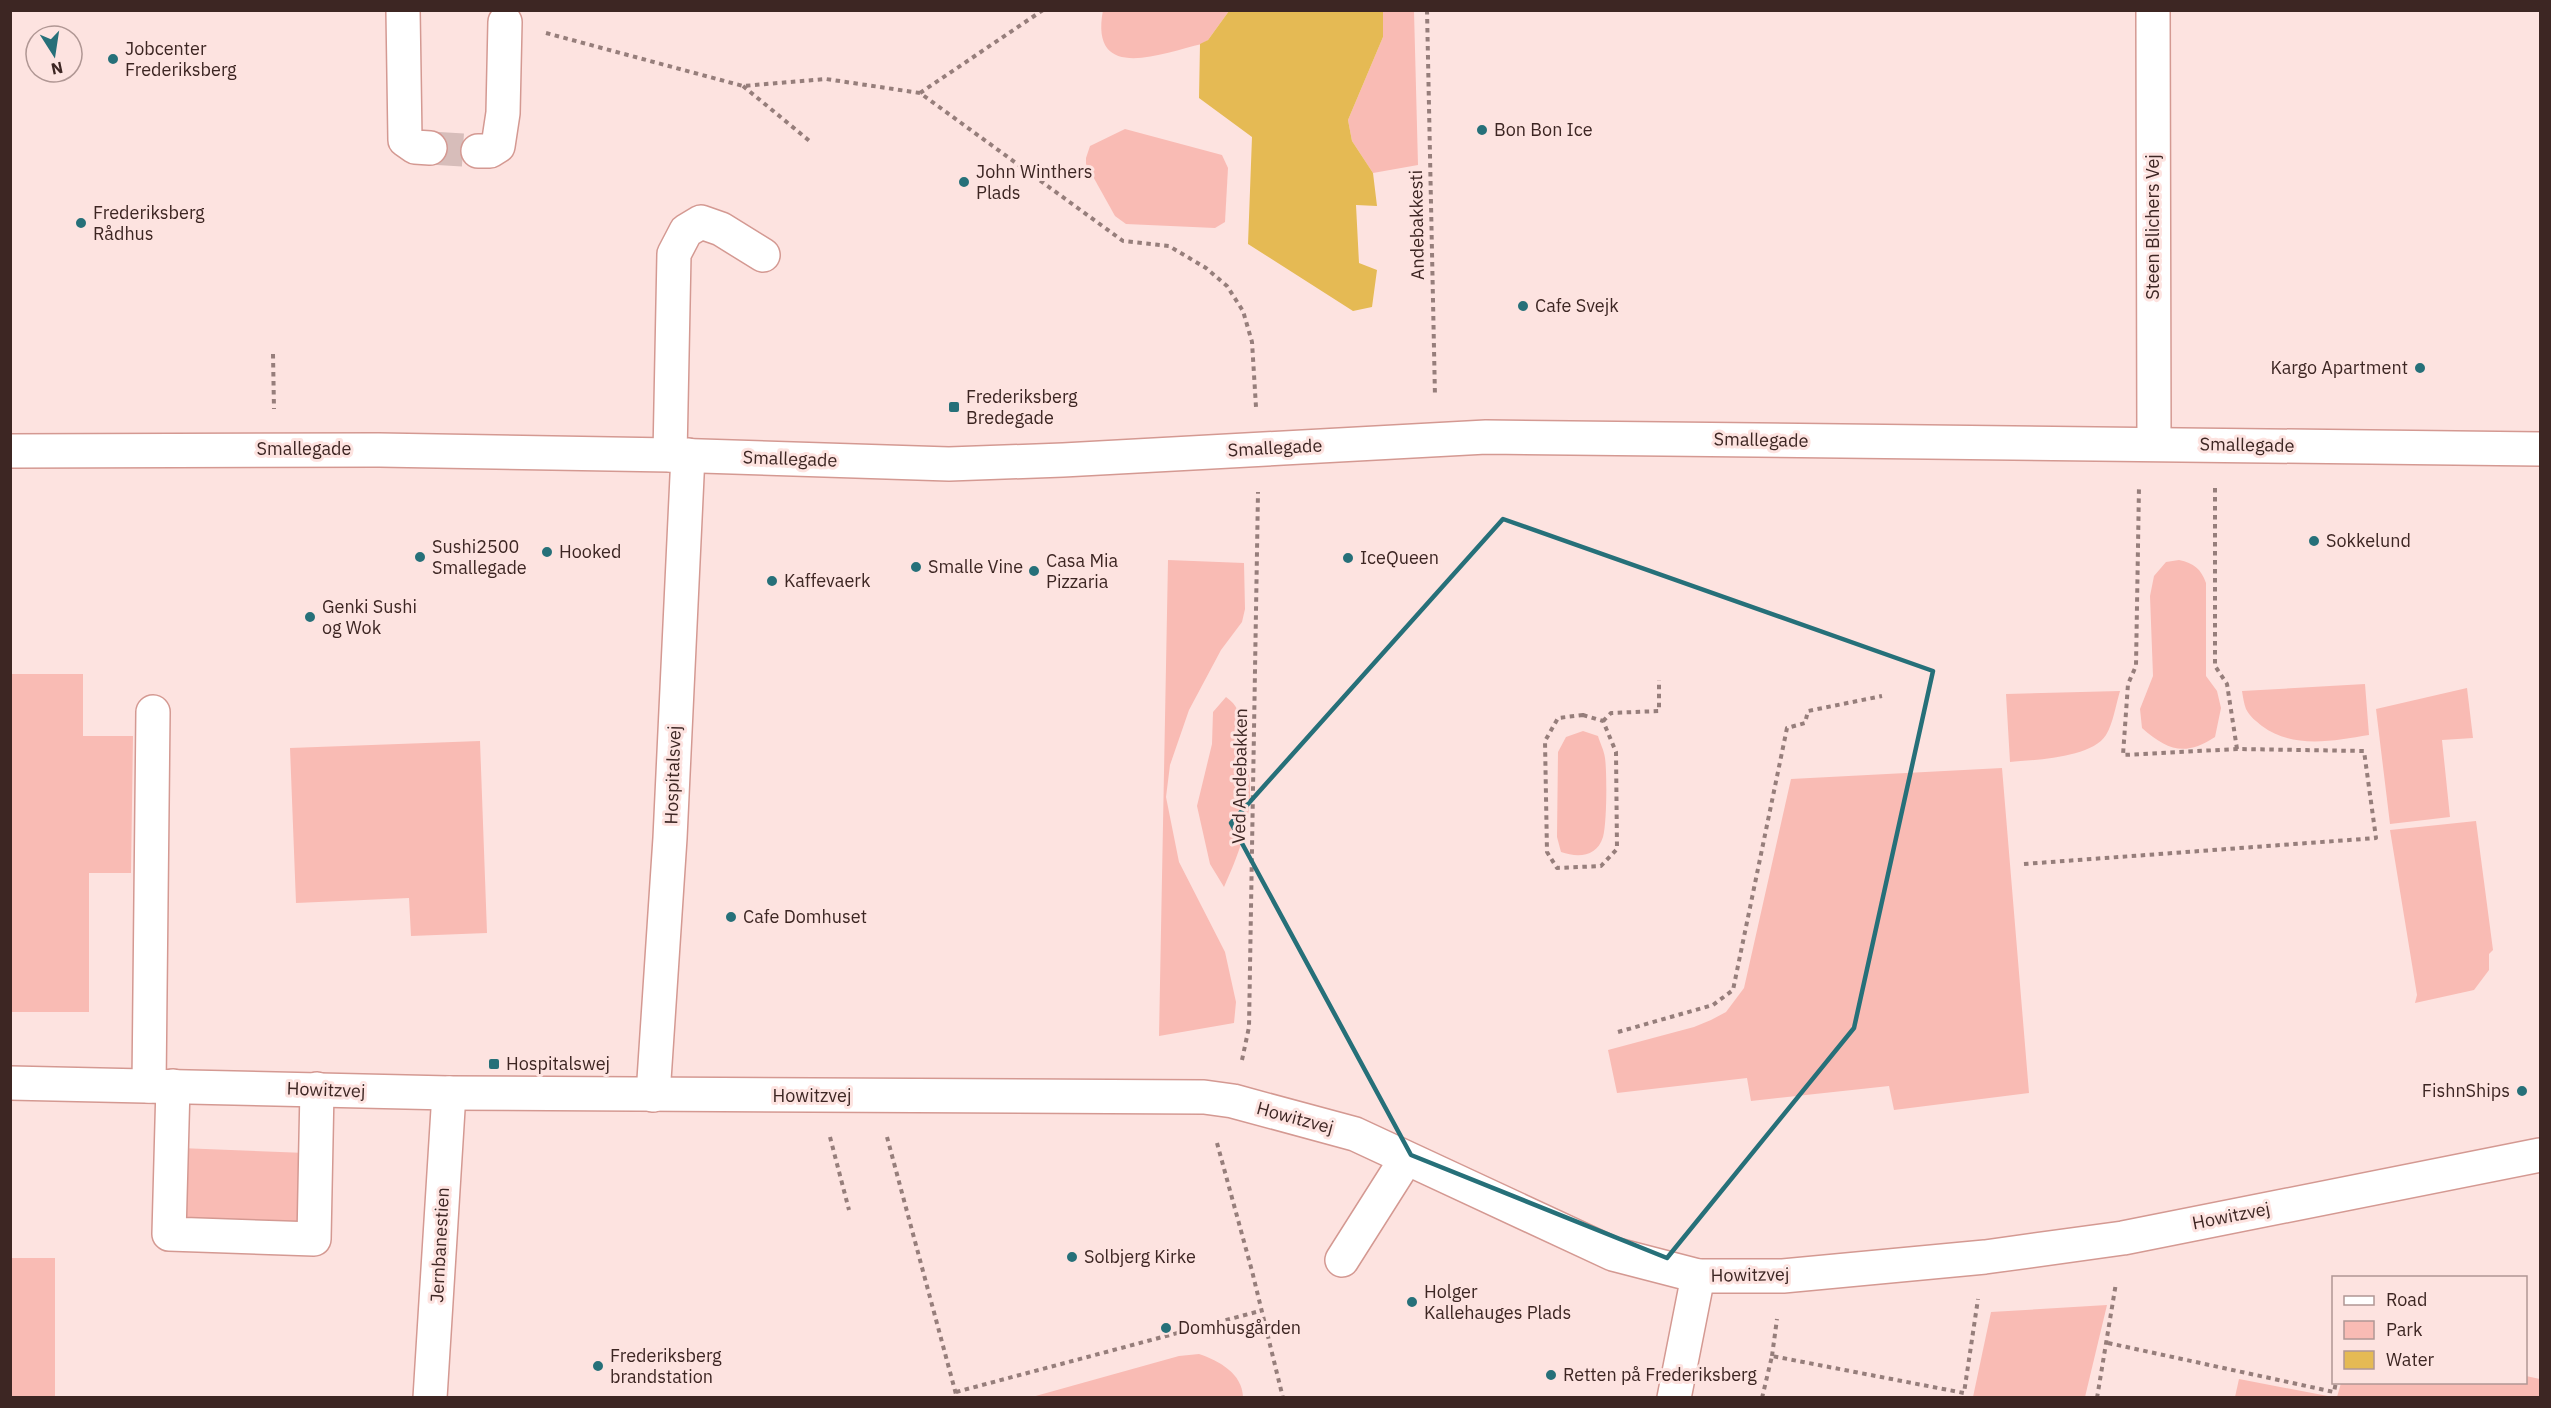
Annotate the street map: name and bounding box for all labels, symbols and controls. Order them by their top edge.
north arrow [24,24,84,84]
place label: Jobcenter Frederiksberg [125,37,237,81]
marker: Jobcenter Frederiksberg [106,52,120,66]
text: N [49,58,65,80]
place label: Bon Bon Ice [1494,118,1593,141]
marker: Bon Bon Ice [1475,123,1489,137]
street label: Steen Blichers Vej [2141,154,2164,300]
place label: John Winthers Plads [976,160,1093,204]
street label: Andebakkesti [1404,170,1429,280]
marker: John Winthers Plads [957,175,971,189]
place label: Frederiksberg Rådhus [93,201,205,245]
marker: Frederiksberg Rådhus [74,216,88,230]
place label: Cafe Svejk [1535,294,1619,317]
marker: Cafe Svejk [1516,299,1530,313]
place label: Kargo Apartment [2271,356,2408,379]
marker: Kargo Apartment [2413,361,2427,375]
place label: Frederiksberg Bredegade [966,385,1078,429]
marker: Frederiksberg Bredegade [947,400,961,414]
street label: Smallegade [1713,427,1809,452]
street label: Smallegade [2199,432,2295,457]
street label: Smallegade [1227,434,1323,461]
street label: Smallegade [257,437,351,460]
street label: Smallegade [742,445,838,472]
place label: Sokkelund [2326,529,2411,552]
marker: Sokkelund [2307,534,2321,548]
place label: Sushi2500 Smallegade [432,535,527,579]
place label: Hooked [559,540,621,563]
marker: Hooked [540,545,554,559]
place label: IceQueen [1360,546,1439,569]
place label: Casa Mia Pizzaria [1046,549,1119,593]
marker: Sushi2500 Smallegade [413,550,427,564]
marker: IceQueen [1341,551,1355,565]
place label: Smalle Vine [928,555,1023,578]
marker: Smalle Vine [909,560,923,574]
marker: Casa Mia Pizzaria [1027,564,1041,578]
place label: Kaffevaerk [784,569,871,592]
marker: Kaffevaerk [765,574,779,588]
place label: Genki Sushi og Wok [322,595,417,639]
marker: Genki Sushi og Wok [303,610,317,624]
street label: Ved Andebakken [1227,708,1252,844]
street label: Hospitalsvej [659,725,686,825]
place label: Cafe Domhuset [743,905,867,928]
marker: Cafe Domhuset [724,910,738,924]
place label: Hospitalswej [506,1052,610,1075]
marker: Hospitalswej [487,1057,501,1071]
street label: Howitzvej [286,1077,366,1102]
place label: FishnShips [2422,1079,2510,1102]
street label: Howitzvej [773,1084,851,1107]
marker: FishnShips [2515,1084,2529,1098]
street label: Howitzvej [1254,1096,1336,1139]
street label: Jernbanestien [425,1187,454,1303]
street label: Howitzvej [2190,1197,2272,1234]
place label: Solbjerg Kirke [1084,1245,1196,1268]
marker: Solbjerg Kirke [1065,1250,1079,1264]
street label: Howitzvej [1710,1262,1790,1287]
legend [2332,1276,2527,1384]
place label: Holger Kallehauges Plads [1424,1280,1571,1324]
text: Road [2386,1288,2427,1311]
marker: Holger Kallehauges Plads [1405,1295,1419,1309]
place label: Domhusgården [1178,1316,1301,1339]
text: Park [2386,1318,2423,1341]
marker: Domhusgården [1159,1321,1173,1335]
place label: Frederiksberg brandstation [610,1344,722,1388]
text: Water [2386,1348,2435,1371]
marker: Frederiksberg brandstation [591,1359,605,1373]
place label: Retten på Frederiksberg [1563,1363,1757,1386]
marker: Retten på Frederiksberg [1544,1368,1558,1382]

